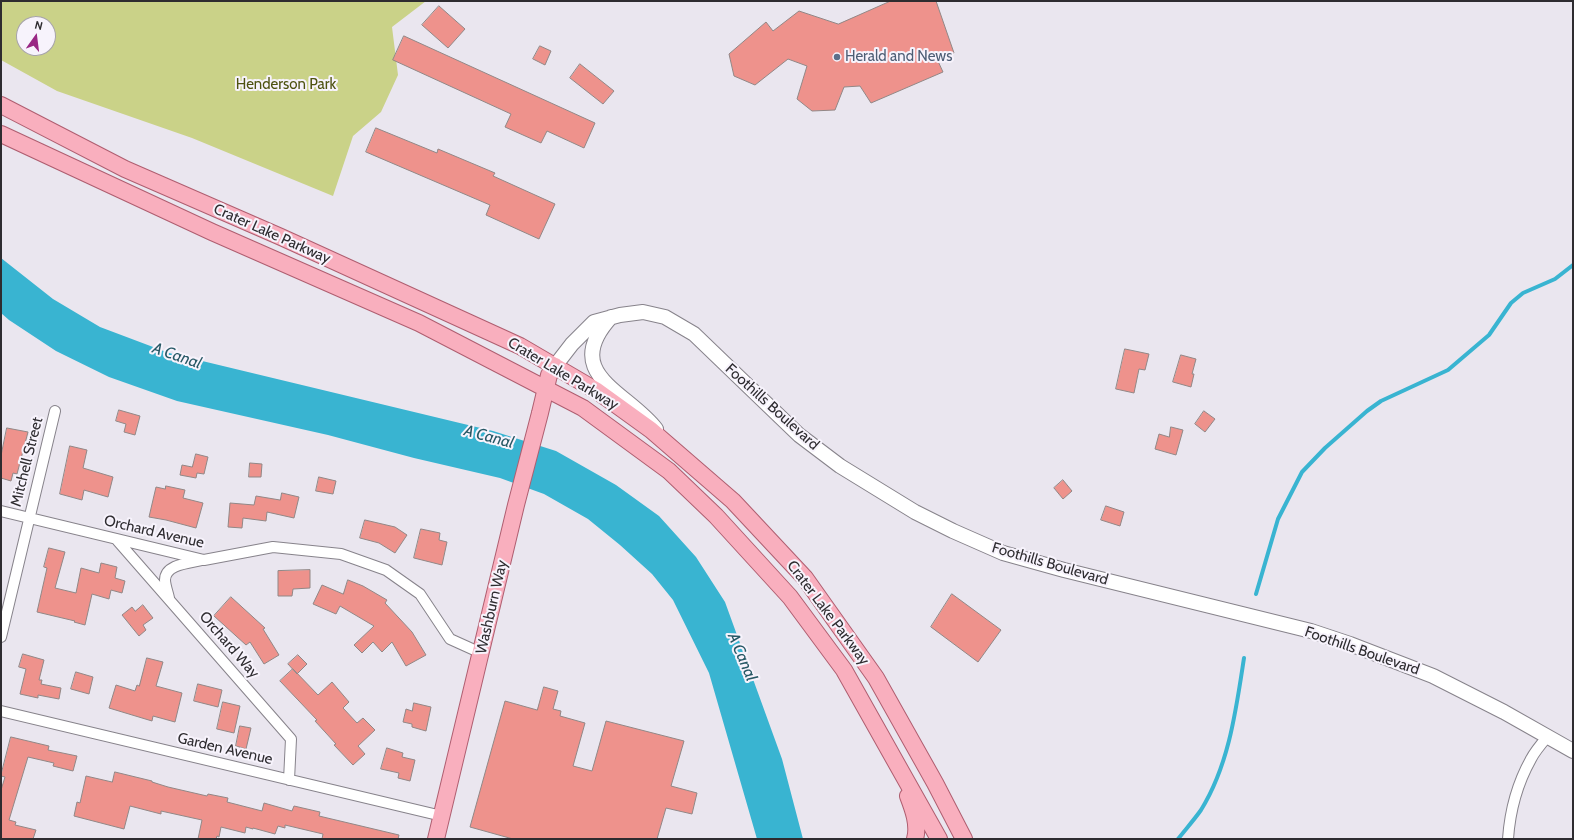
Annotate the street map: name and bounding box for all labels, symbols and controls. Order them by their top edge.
north arrow [16,16,56,56]
text: N [33,18,44,33]
place label: Herald and News [845,48,952,66]
marker: Herald and News [832,52,842,62]
park label: Henderson Park [236,76,336,94]
street label: Crater Lake Parkway [211,200,333,268]
street label: Crater Lake Parkway [504,334,622,414]
water label: A Canal [150,339,204,373]
street label: Foothills Boulevard [721,360,823,454]
street label: Mitchell Street [7,415,47,509]
water label: A Canal [462,421,516,453]
street label: Orchard Avenue [102,512,206,552]
street label: Foothills Boulevard [990,539,1110,589]
street label: Crater Lake Parkway [783,557,873,669]
street label: Washburn Way [472,558,512,656]
street label: Orchard Way [195,608,263,682]
street label: Foothills Boulevard [1302,623,1422,679]
water label: A Canal [723,630,761,684]
street label: Garden Avenue [176,729,274,769]

